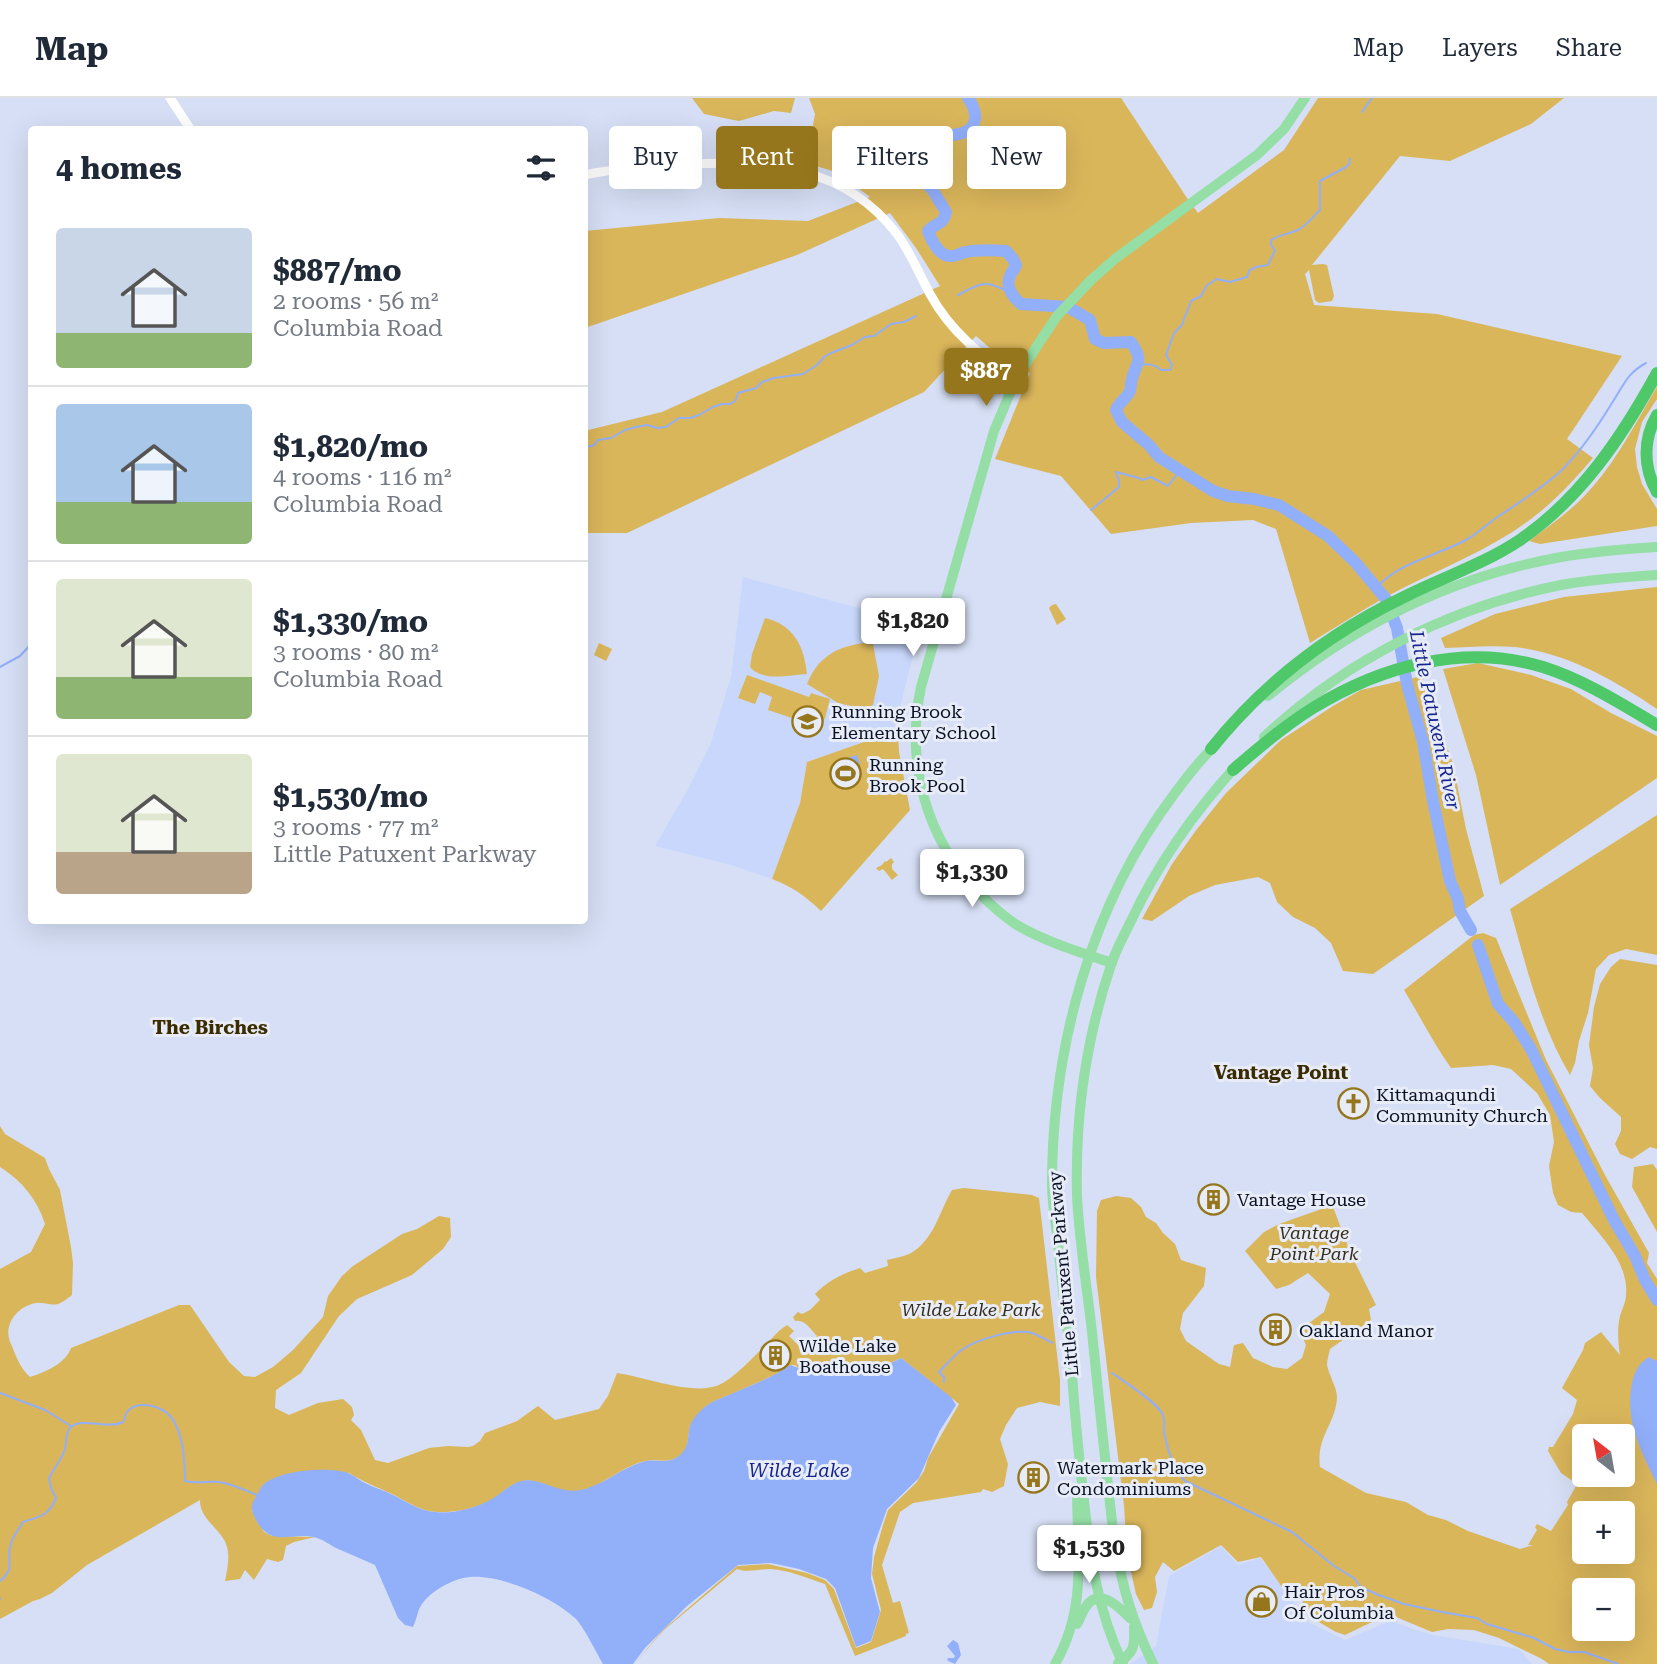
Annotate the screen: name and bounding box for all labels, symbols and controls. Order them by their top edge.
text: Map [35,29,109,68]
text: Map [1353,34,1404,62]
text: Layers [1442,34,1518,62]
text: Share [1556,34,1622,62]
chip: Buy [609,126,702,189]
chip: Rent [716,126,818,189]
chip: Filters [832,126,953,189]
chip: New [967,126,1066,189]
icon: filters [522,149,560,187]
text: 4 homes [56,151,182,186]
text: $887/mo [273,253,402,288]
icon: home [112,256,196,340]
text: 2 rooms · 56 m² [273,288,439,315]
text: Columbia Road [273,315,443,342]
pin: $887 [945,348,1027,408]
text: $887 [960,357,1012,384]
text: $1,820/mo [273,429,428,464]
icon: home [112,432,196,516]
text: 4 rooms · 116 m² [273,464,451,491]
text: Columbia Road [273,491,443,518]
pin: $1,820 [856,598,970,658]
text: $1,330/mo [273,604,428,639]
icon: home [112,607,196,691]
text: $1,820 [877,607,949,634]
water label: Little Patuxent River [1405,627,1465,812]
text: 3 rooms · 80 m² [273,639,439,666]
text: Columbia Road [273,666,443,693]
place label: Running Brook Elementary School [831,701,996,743]
school or university icon: Running Brook Elementary School [791,704,825,738]
place label: Running Brook Pool [869,754,966,796]
sports icon: Running Brook Pool [829,757,863,791]
text: $1,530/mo [273,779,428,814]
icon: home [112,782,196,866]
text: 3 rooms · 77 m² [273,814,439,841]
text: Little Patuxent Parkway [273,841,536,868]
pin: $1,330 [915,850,1029,909]
text: $1,330 [936,858,1008,885]
district label: The Birches [152,1016,268,1039]
district label: Vantage Point [1214,1061,1348,1084]
place label: Kittamaqundi Community Church [1376,1084,1548,1126]
church icon: Kittamaqundi Community Church [1336,1087,1370,1121]
street label: Little Patuxent Parkway [1044,1170,1082,1378]
building icon: Vantage House [1197,1182,1231,1216]
place label: Vantage House [1237,1189,1366,1210]
park label: Vantage Point Park [1269,1222,1359,1264]
park label: Wilde Lake Park [901,1299,1041,1320]
building icon: Oakland Manor [1259,1313,1293,1347]
place label: Oakland Manor [1299,1320,1434,1341]
place label: Wilde Lake Boathouse [799,1335,896,1377]
building icon: Wilde Lake Boathouse [759,1338,793,1372]
north arrow [1572,1424,1634,1488]
map controls [1572,1424,1635,1641]
place label: Watermark Place Condominiums [1057,1457,1204,1499]
water label: Wilde Lake [749,1459,850,1482]
building icon: Watermark Place Condominiums [1017,1460,1051,1494]
button: + [1572,1501,1635,1564]
pin: $1,530 [1032,1526,1146,1585]
text: $1,530 [1053,1534,1125,1561]
button: − [1572,1578,1635,1641]
place label: Hair Pros Of Columbia [1284,1581,1394,1623]
shop icon: Hair Pros Of Columbia [1244,1584,1278,1618]

